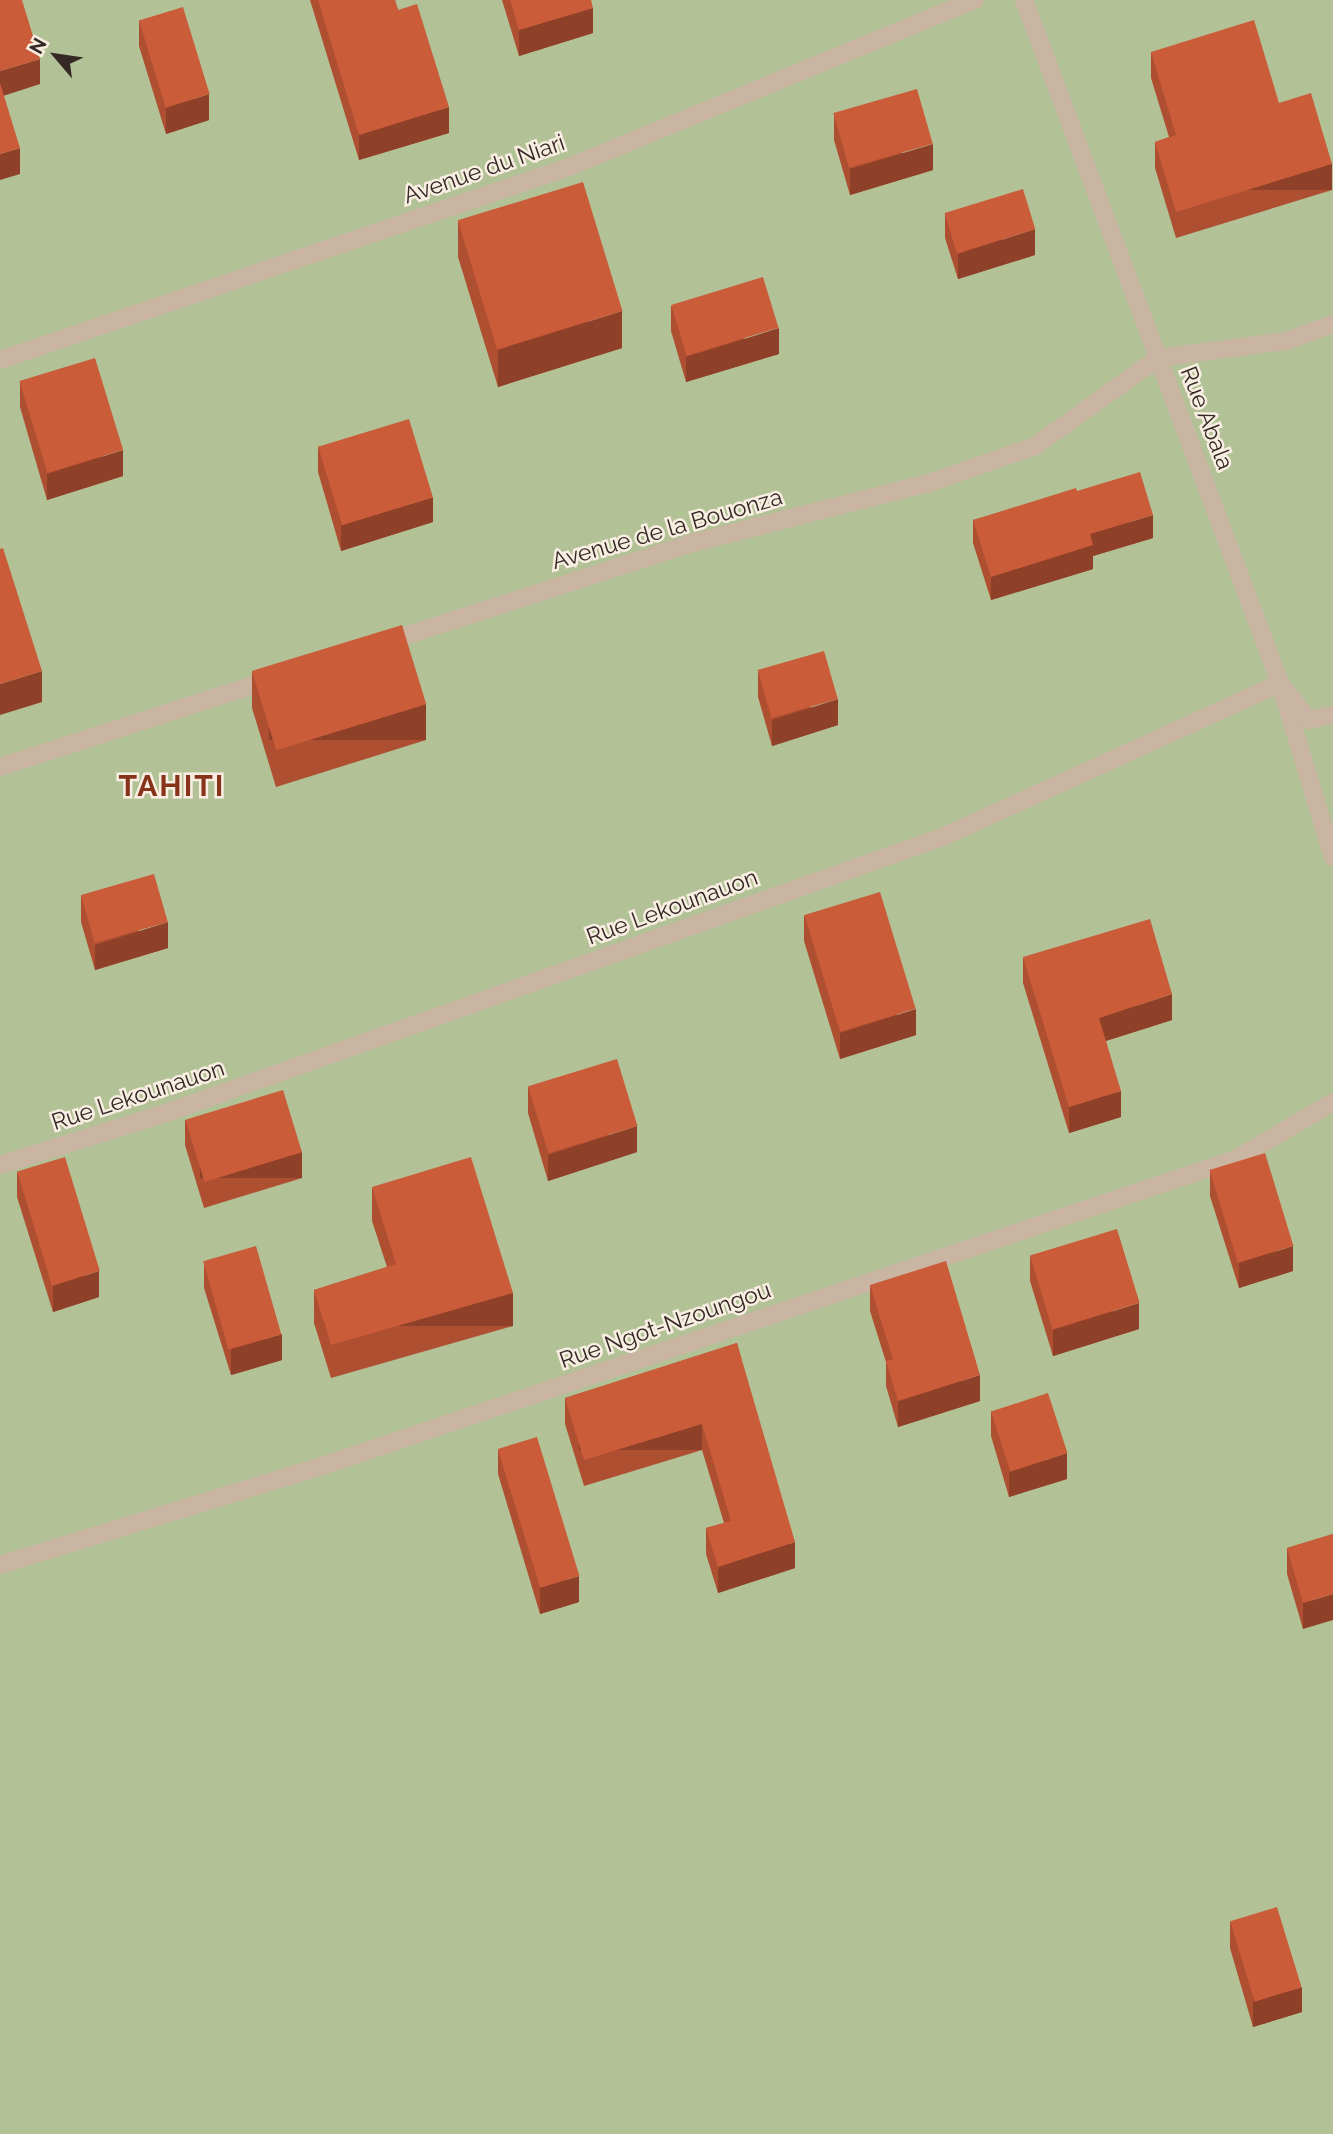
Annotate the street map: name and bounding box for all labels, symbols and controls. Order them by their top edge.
north arrow [21,21,91,91]
text: N [24,34,51,57]
street label: Avenue du Niari [400,128,568,210]
street label: Rue Abala [1175,362,1239,474]
street label: Avenue de la Bouonza [549,483,785,575]
district label: TAHITI [119,768,225,804]
street label: Rue Lekounauon [583,863,761,951]
street label: Rue Lekounauon [48,1054,228,1136]
street label: Rue Ngot-Nzoungou [556,1276,774,1374]

